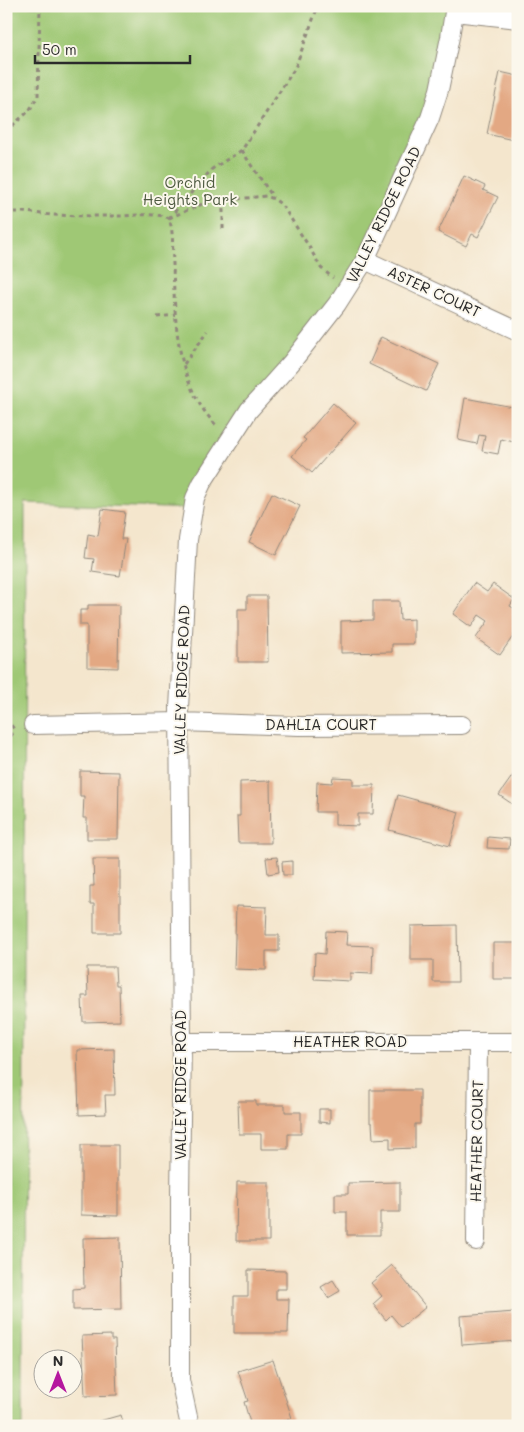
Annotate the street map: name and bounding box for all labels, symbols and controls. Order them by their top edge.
scale bar [35,32,190,64]
text: 50 m [42,39,77,59]
street label: VALLEY RIDGE ROAD [341,143,425,286]
park label: Orchid Heights Park [143,172,237,209]
street label: ASTER COURT [385,261,484,321]
street label: VALLEY RIDGE ROAD [168,605,194,755]
street label: DAHLIA COURT [265,714,377,734]
street label: VALLEY RIDGE ROAD [170,1010,190,1160]
street label: HEATHER ROAD [293,1031,407,1051]
street label: HEATHER COURT [465,1080,487,1202]
north arrow [32,1350,82,1400]
text: N [53,1351,63,1370]

